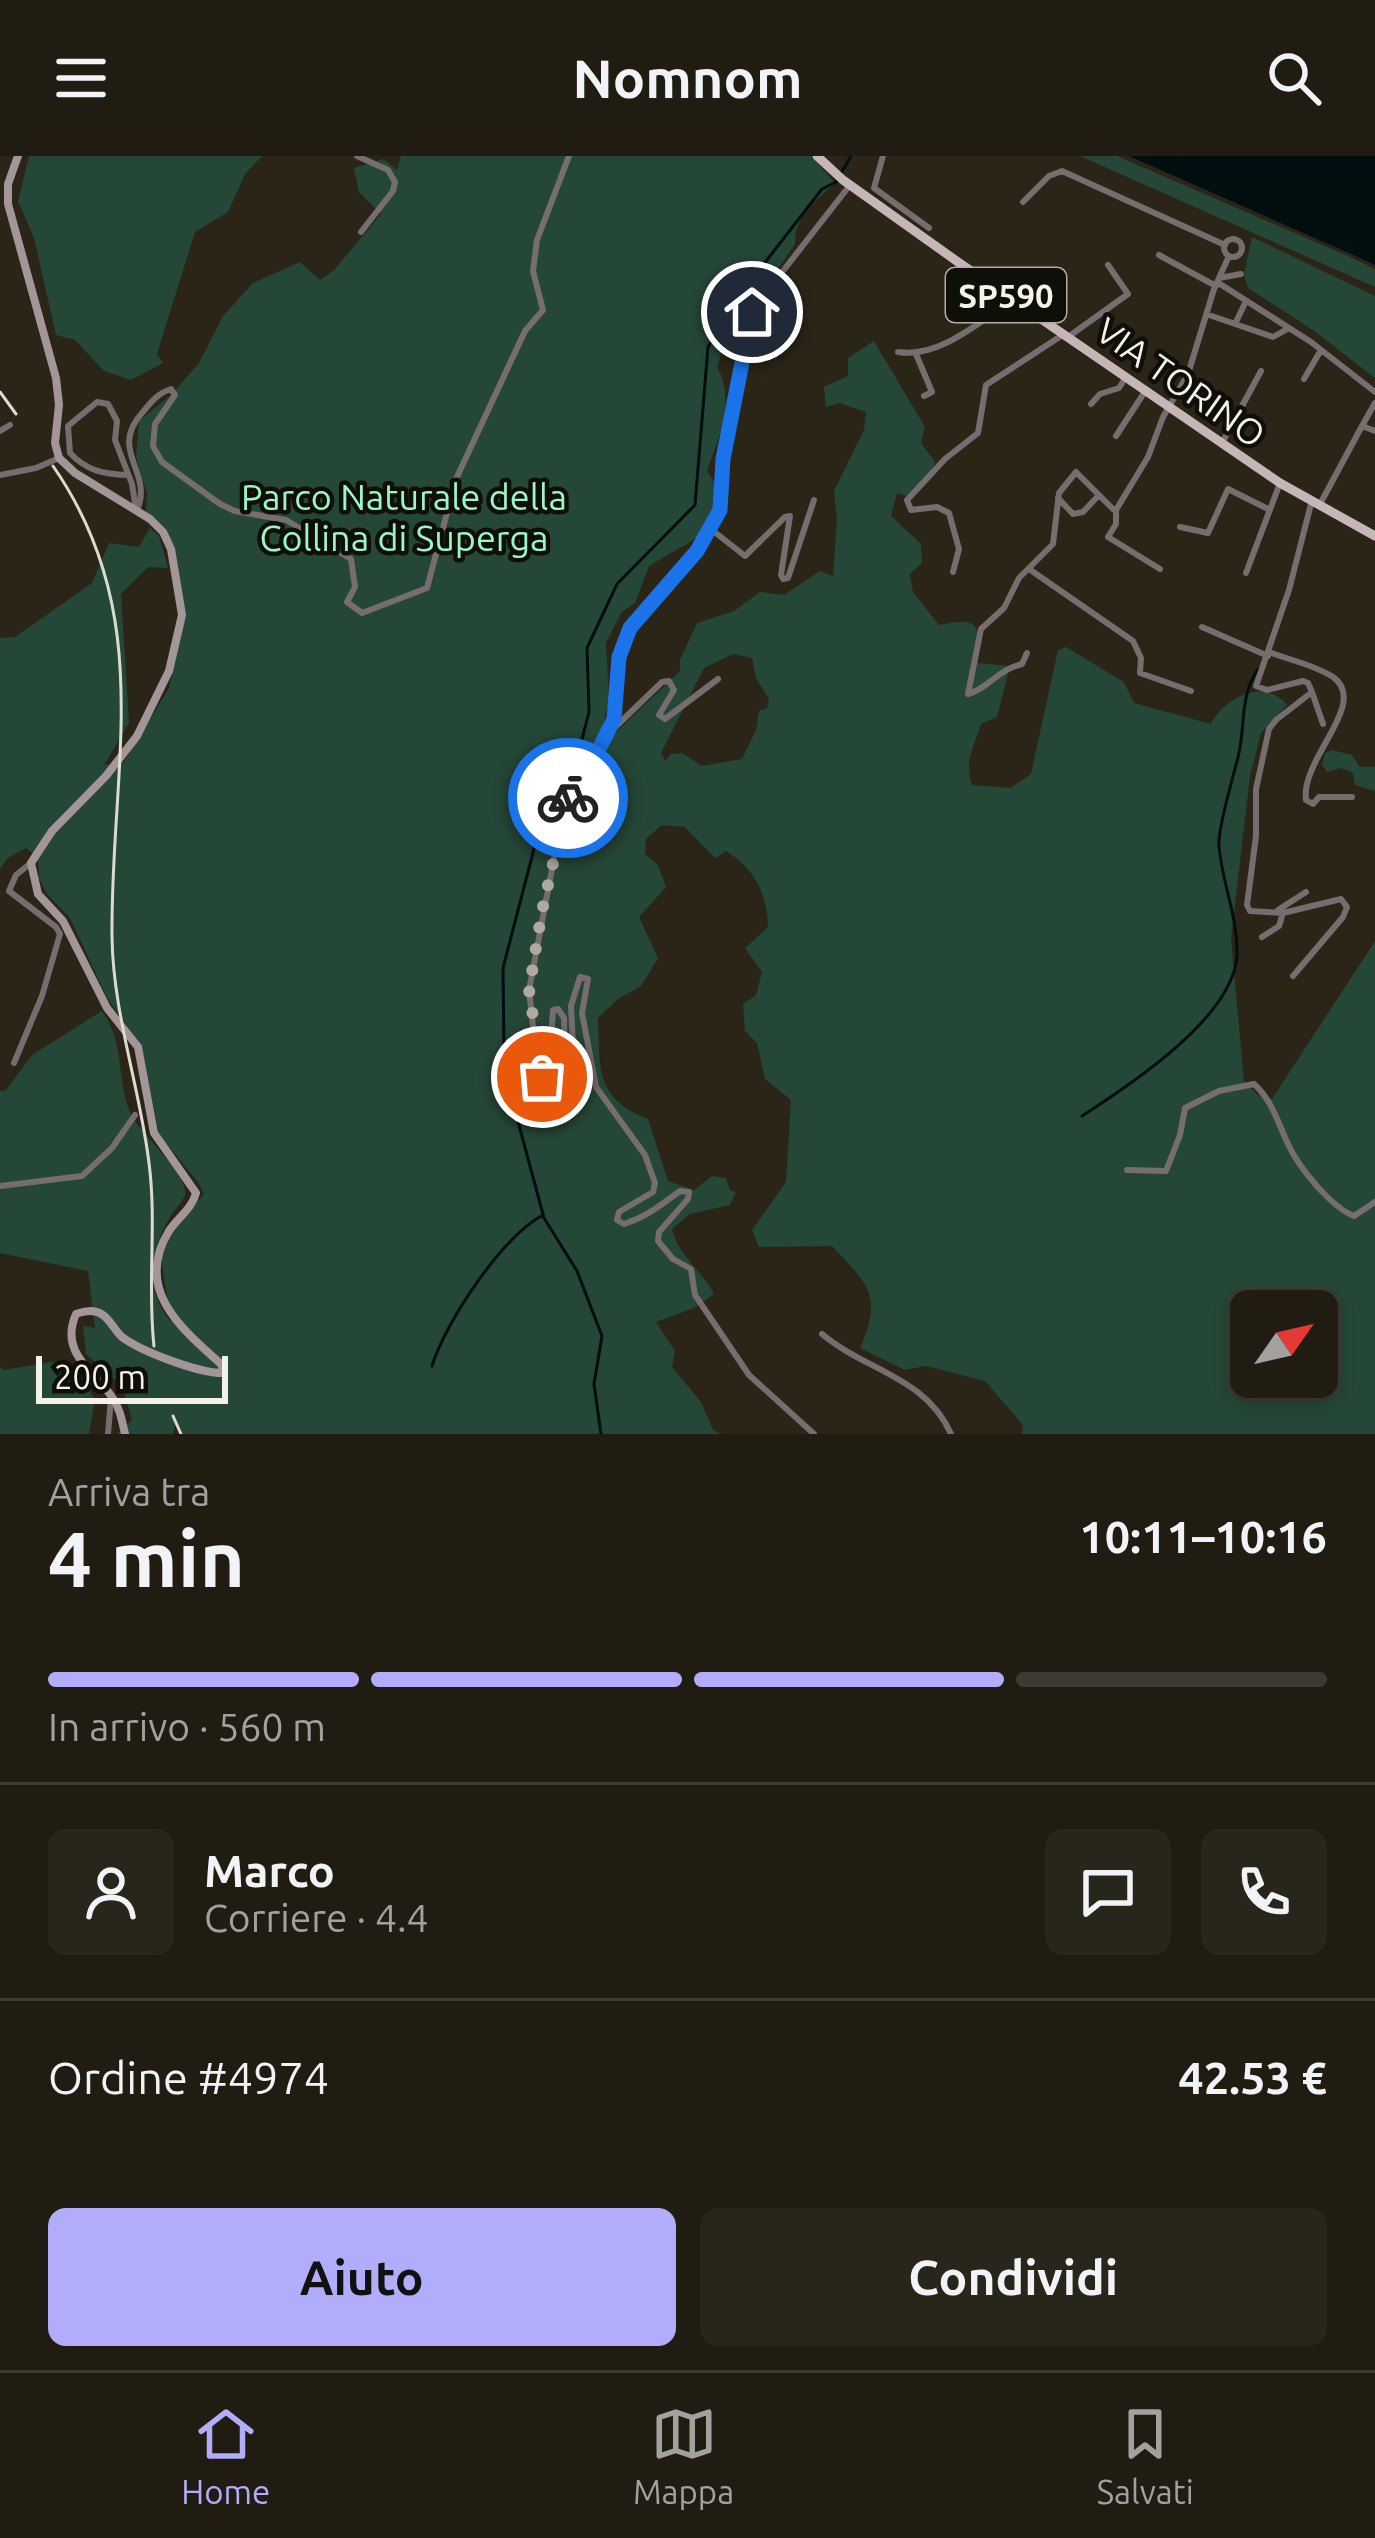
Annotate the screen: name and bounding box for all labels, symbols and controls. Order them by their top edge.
icon: menu [48,45,114,111]
icon: search [1261,45,1327,111]
text: Nomnom [573,48,803,108]
pin [701,261,803,363]
road number: SP590 [946,268,1066,322]
icon: home [719,279,785,345]
street label: VIA TORINO [1089,309,1273,455]
park label: Parco Naturale della Collina di Superga [241,476,567,558]
courier [508,738,628,858]
icon: bike [535,765,601,831]
pin [491,1026,593,1128]
icon: bag [509,1044,575,1110]
north arrow [1230,1290,1338,1398]
map controls [1230,1290,1338,1398]
scale bar [36,1350,228,1403]
text: 200 m [54,1358,146,1395]
text: Arriva tra [48,1470,210,1513]
text: 10:11–10:16 [1079,1511,1327,1562]
text: 4 min [48,1514,245,1602]
text: In arrivo · 560 m [48,1705,326,1748]
button: person [48,1829,174,1955]
button: chat [1045,1829,1171,1955]
button: phone [1201,1829,1327,1955]
text: Marco [204,1845,335,1896]
text: Corriere · 4.4 [204,1896,429,1939]
text: Ordine #4974 [48,2052,329,2103]
text: 42.53 € [1178,2052,1327,2103]
button: Aiuto [48,2208,676,2346]
button: Condividi [700,2208,1327,2346]
tab: Home [181,2401,270,2510]
tab: Mappa [633,2401,734,2510]
tab: Salvati [1097,2401,1194,2510]

